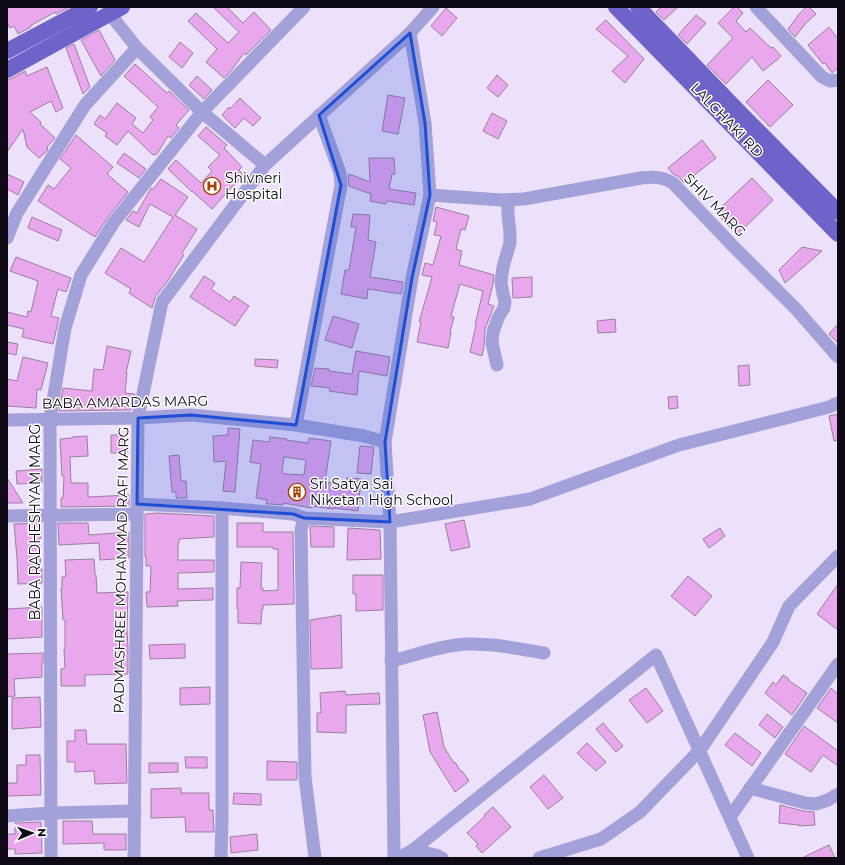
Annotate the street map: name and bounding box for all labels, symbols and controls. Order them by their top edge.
street label: LALCHAKI RD [687,79,767,161]
place label: Shivneri Hospital [225,169,283,203]
street label: SHIV MARG [680,169,750,241]
hospital icon: Shivneri Hospital [202,176,222,196]
street label: BABA AMARDAS MARG [42,392,208,412]
street label: BABA RADHESHYAM MARG [26,424,44,620]
street label: PADMASHREE MOHAMMAD RAFI MARG [109,426,133,714]
place label: Sri Satya Sai Niketan High School [310,475,454,509]
building icon: Sri Satya Sai Niketan High School [287,482,307,502]
north arrow [12,813,52,853]
text: N [35,828,49,837]

